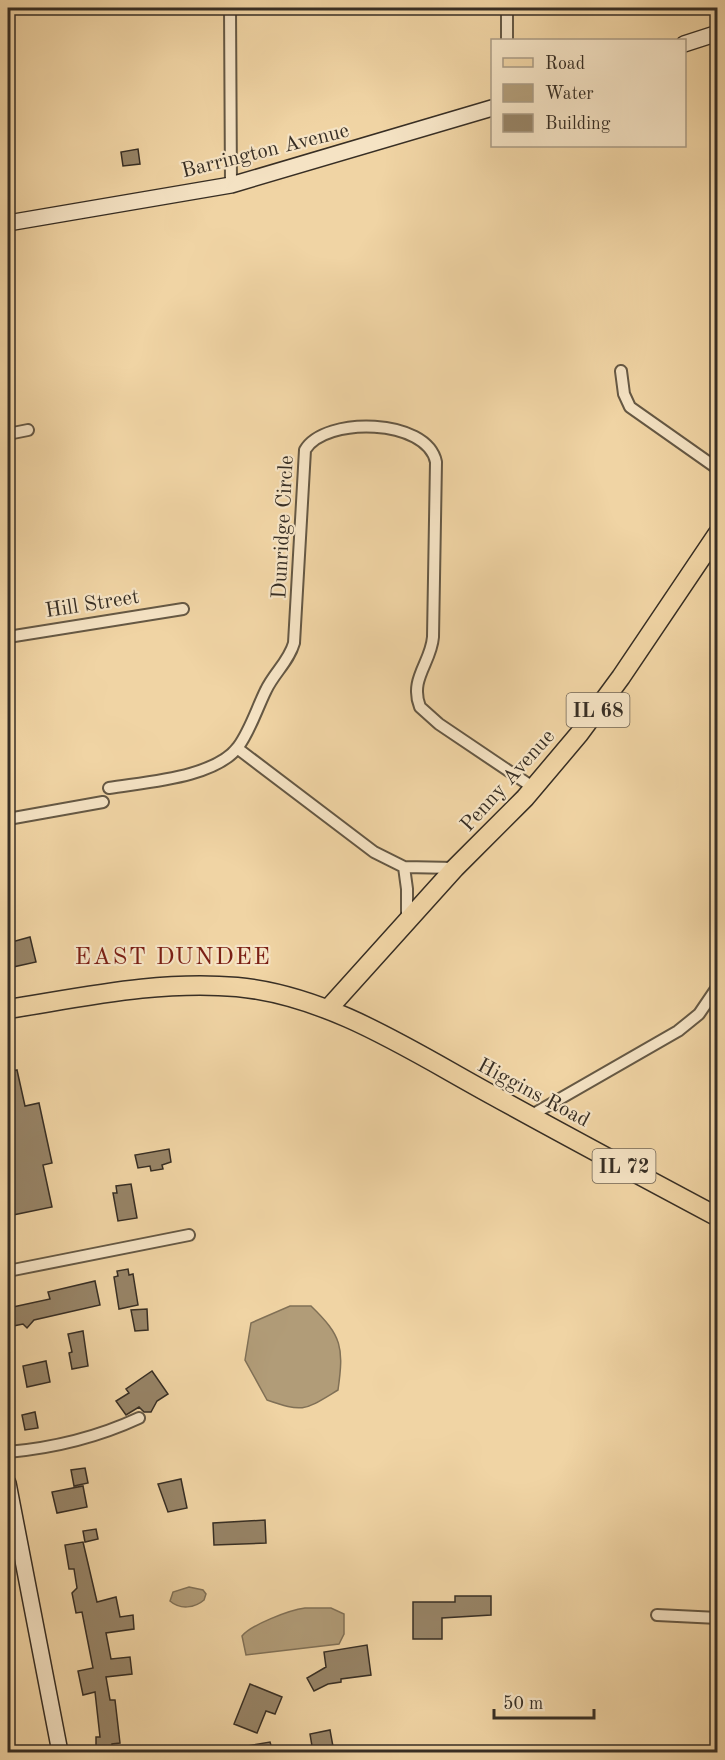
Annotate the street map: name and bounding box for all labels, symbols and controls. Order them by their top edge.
legend [491,39,686,147]
text: Road [545,55,585,73]
text: Water [545,85,594,103]
text: Building [545,115,611,133]
street label: Barrington Avenue [179,120,351,182]
street label: Dunridge Circle [269,455,298,599]
street label: Hill Street [44,587,141,622]
road number: IL 68 [566,693,630,727]
street label: Penny Avenue [457,726,559,836]
district label: EAST DUNDEE [75,946,271,970]
street label: Higgins Road [474,1055,593,1132]
road number: IL 72 [592,1149,656,1183]
scale bar [494,1682,594,1720]
text: 50 m [503,1695,543,1713]

